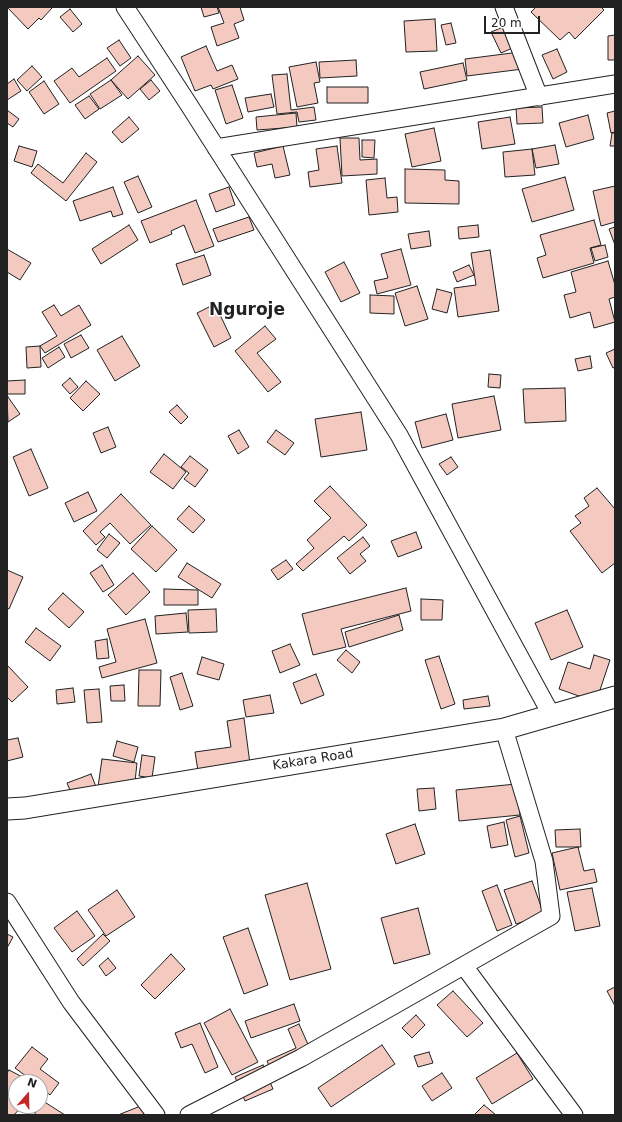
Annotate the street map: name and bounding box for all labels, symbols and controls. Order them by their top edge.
scale bar [486,8,542,34]
text: 20 m [491,16,522,30]
district label: Nguroje [209,301,285,321]
street label: Kakara Road [271,746,355,774]
north arrow [8,1074,48,1114]
text: N [25,1076,38,1091]

